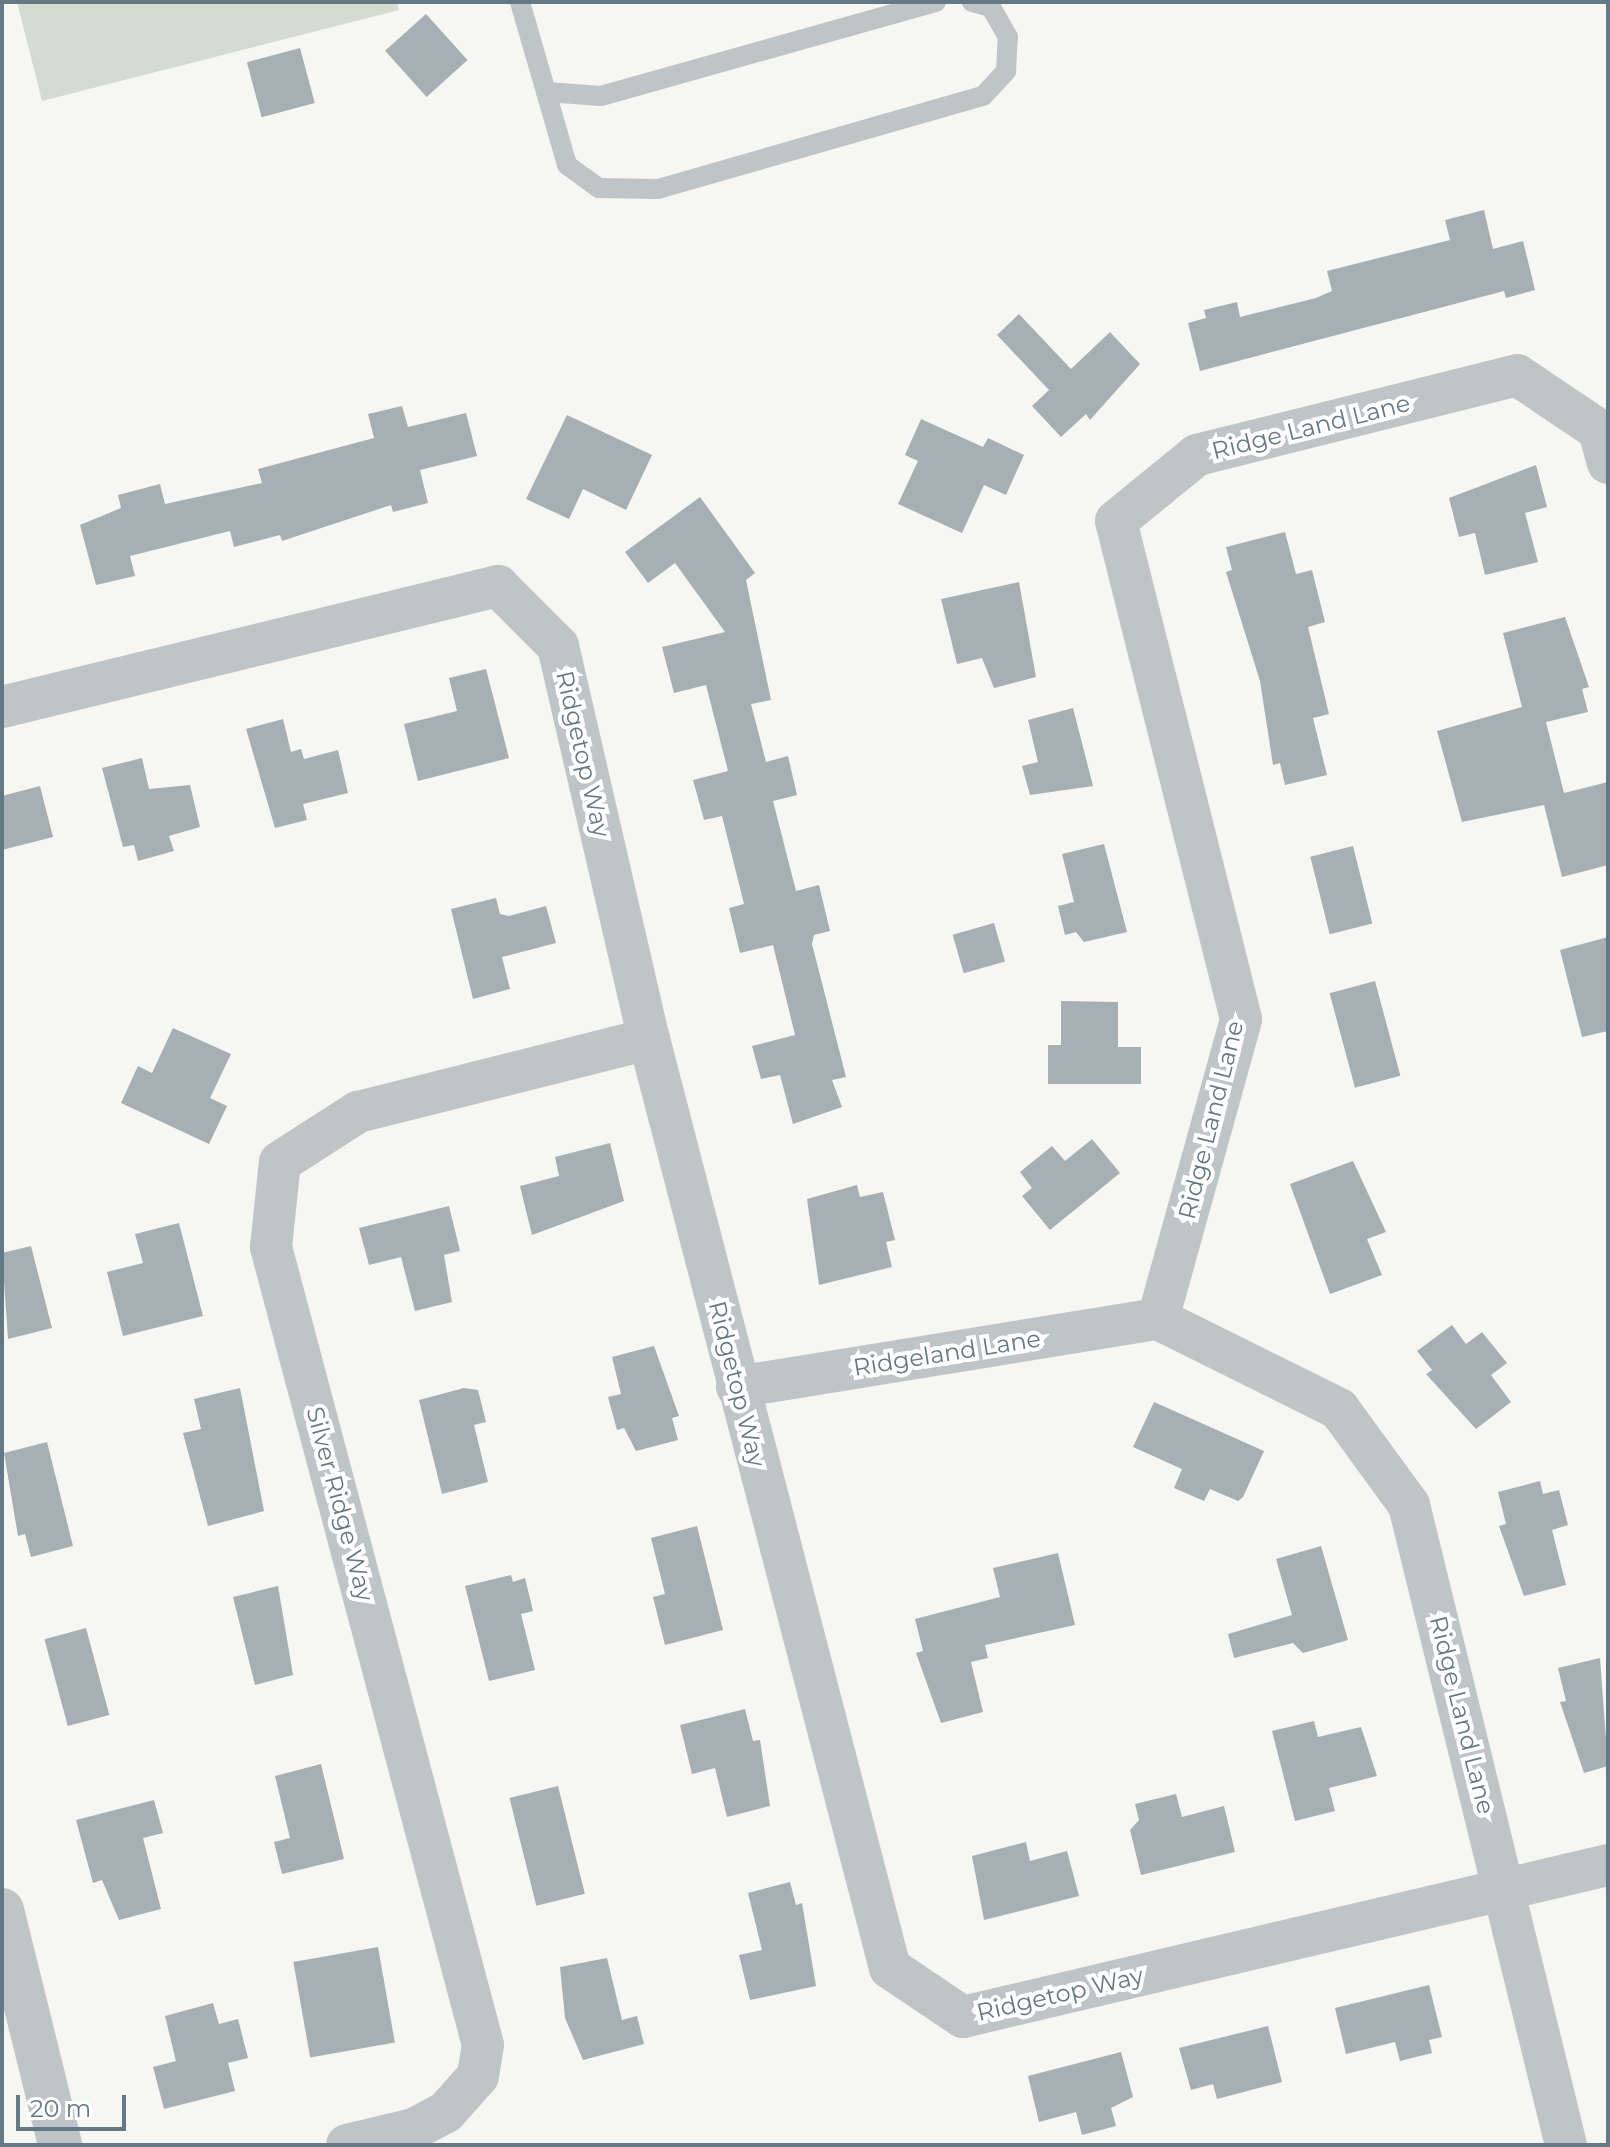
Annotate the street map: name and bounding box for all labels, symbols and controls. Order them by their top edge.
street label: Ridge Land Lane [1209,388,1413,466]
street label: Ridgetop Way [550,668,616,840]
street label: Ridge Land Lane [1172,1018,1250,1222]
street label: Ridgetop Way [702,1298,772,1470]
street label: Ridgeland Lane [851,1324,1043,1382]
street label: Silver Ridge Way [300,1404,380,1604]
street label: Ridge Land Lane [1423,1613,1501,1817]
street label: Ridgetop Way [974,1961,1146,2027]
scale bar [20,2079,130,2129]
text: 20 m [30,2094,91,2123]

